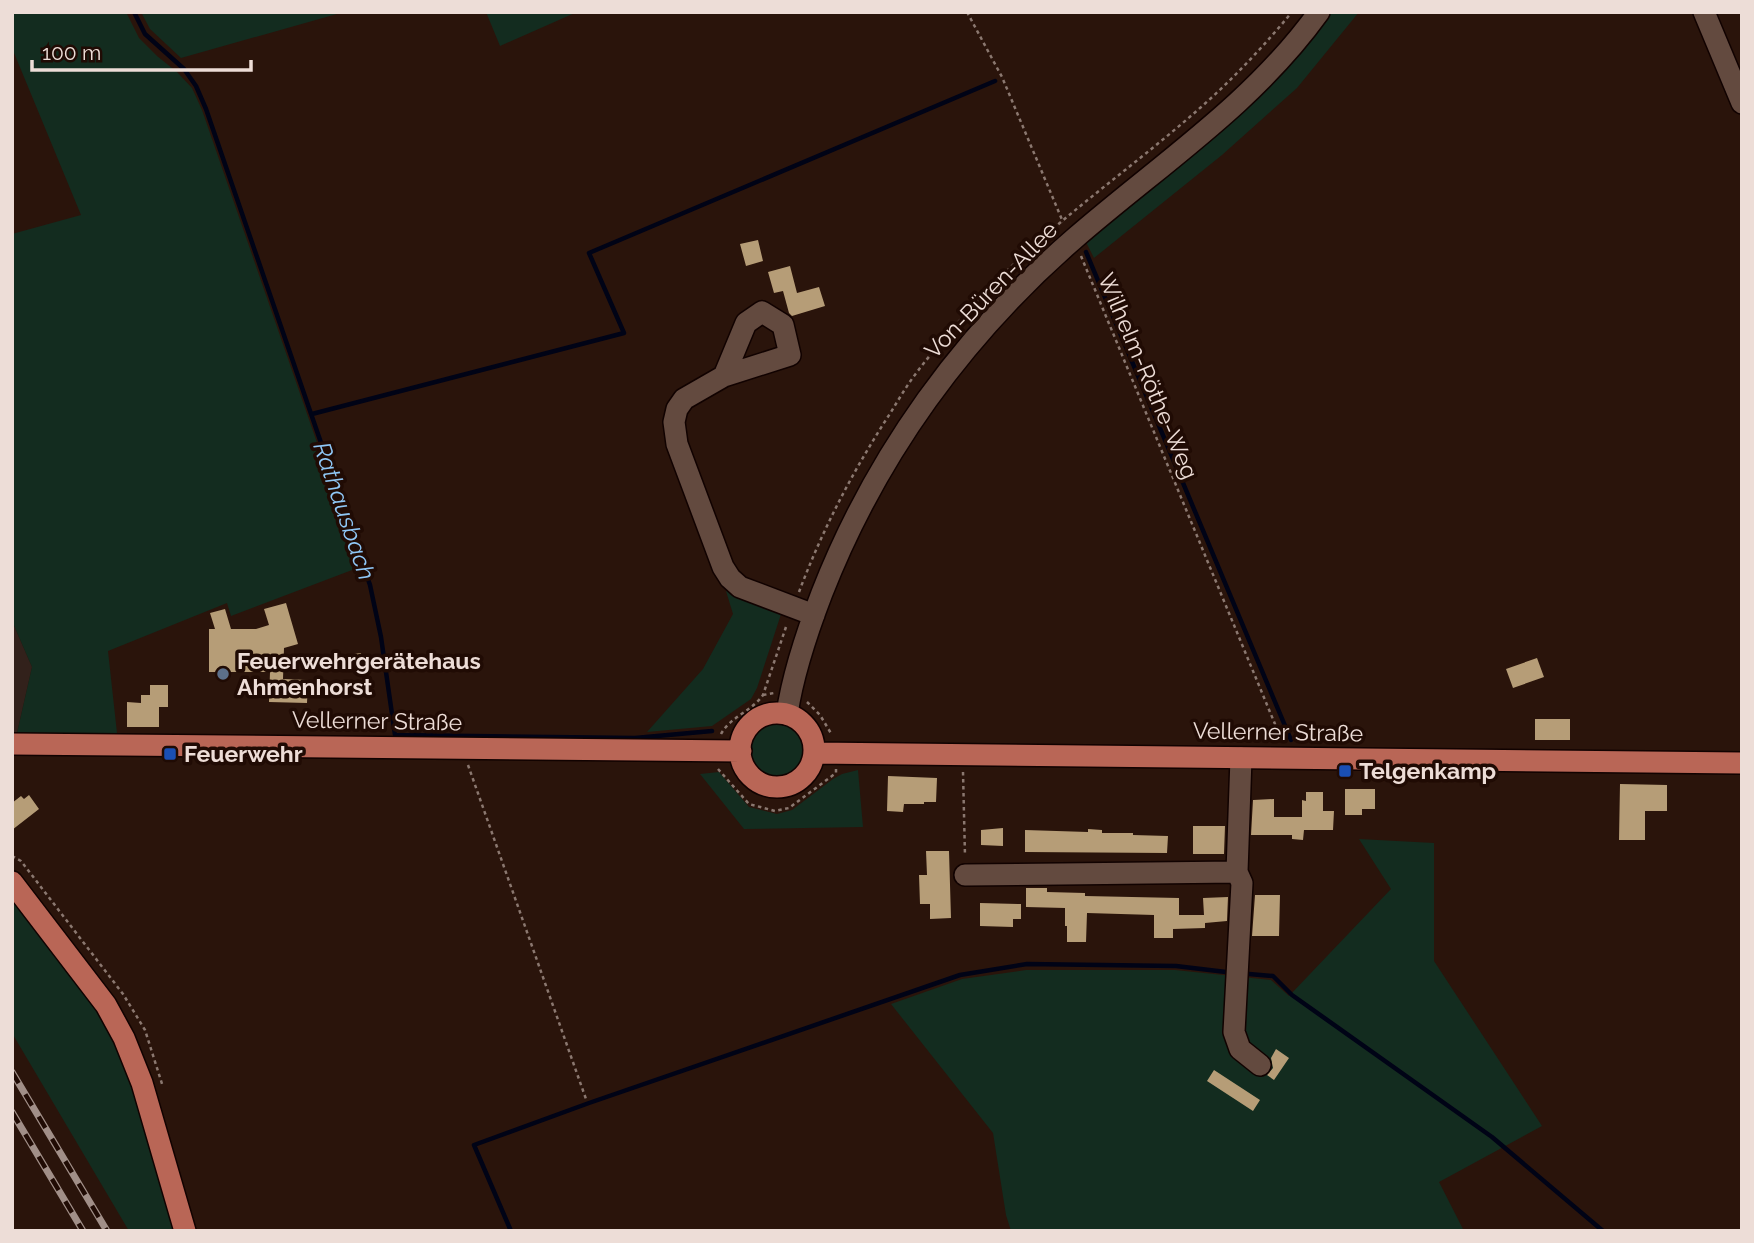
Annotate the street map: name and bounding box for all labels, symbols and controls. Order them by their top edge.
scale bar [32,28,250,72]
text: 100 m [42,40,101,65]
street label: Von-Büren-Allee [919,216,1063,363]
street label: Wilhelm-Röthe-Weg [1093,269,1204,483]
water label: Rathausbach [307,438,382,584]
place label: Feuerwehrgerätehaus Ahmenhorst [237,647,481,700]
marker: Feuerwehrgerätehaus Ahmenhorst [215,666,231,682]
street label: Vellerner Straße [292,706,462,735]
street label: Vellerner Straße [1193,717,1363,746]
place label: Feuerwehr [184,740,303,767]
marker: Feuerwehr [162,746,178,762]
place label: Telgenkamp [1359,757,1496,784]
marker: Telgenkamp [1337,763,1353,779]

